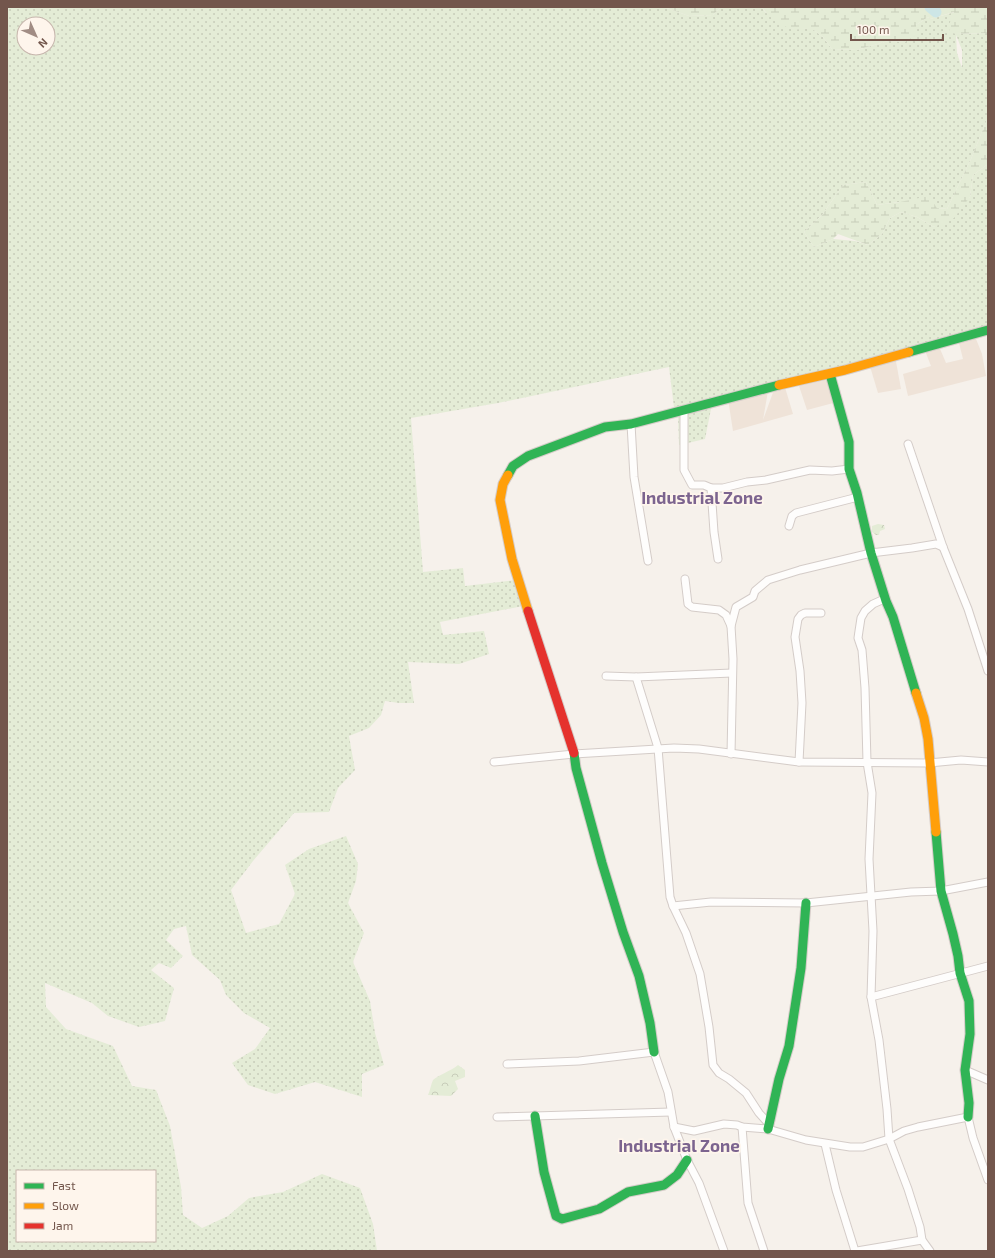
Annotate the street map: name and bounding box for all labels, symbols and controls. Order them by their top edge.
north arrow [16,16,56,56]
scale bar [851,16,943,42]
text: 100 m [857,22,889,36]
text: N [36,36,51,51]
district label: Industrial Zone [641,487,763,507]
district label: Industrial Zone [618,1135,740,1155]
legend [16,1170,156,1242]
text: Fast [52,1178,76,1192]
text: Slow [52,1198,79,1212]
text: Jam [52,1218,73,1232]

